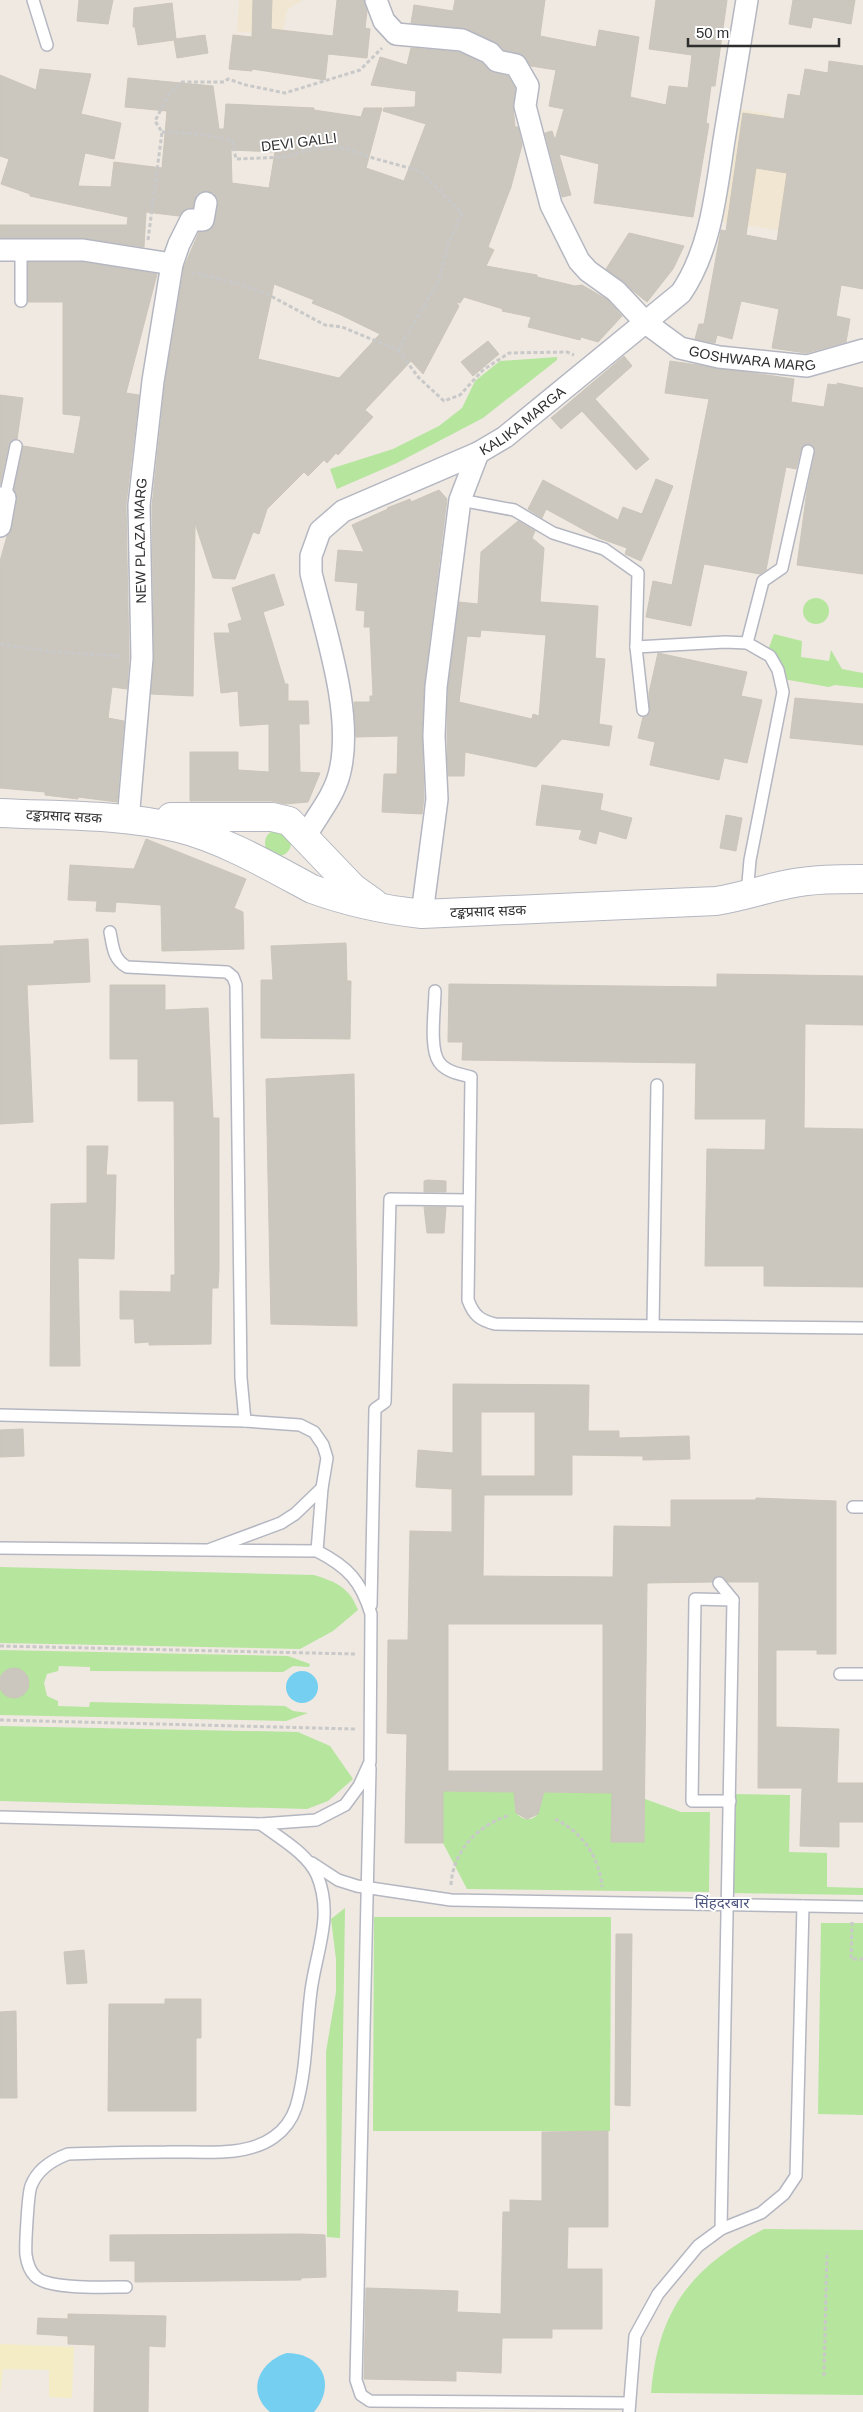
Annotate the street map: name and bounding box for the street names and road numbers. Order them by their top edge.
street label: DEVI GALLI [260,129,338,155]
street label: GOSHWARA MARG [687,342,818,374]
street label: KALIKA MARGA [477,383,569,458]
street label: NEW PLAZA MARG [131,477,150,604]
street label: टङ्कप्रसाद सडक [26,806,103,826]
street label: टङ्कप्रसाद सडक [450,902,526,920]

